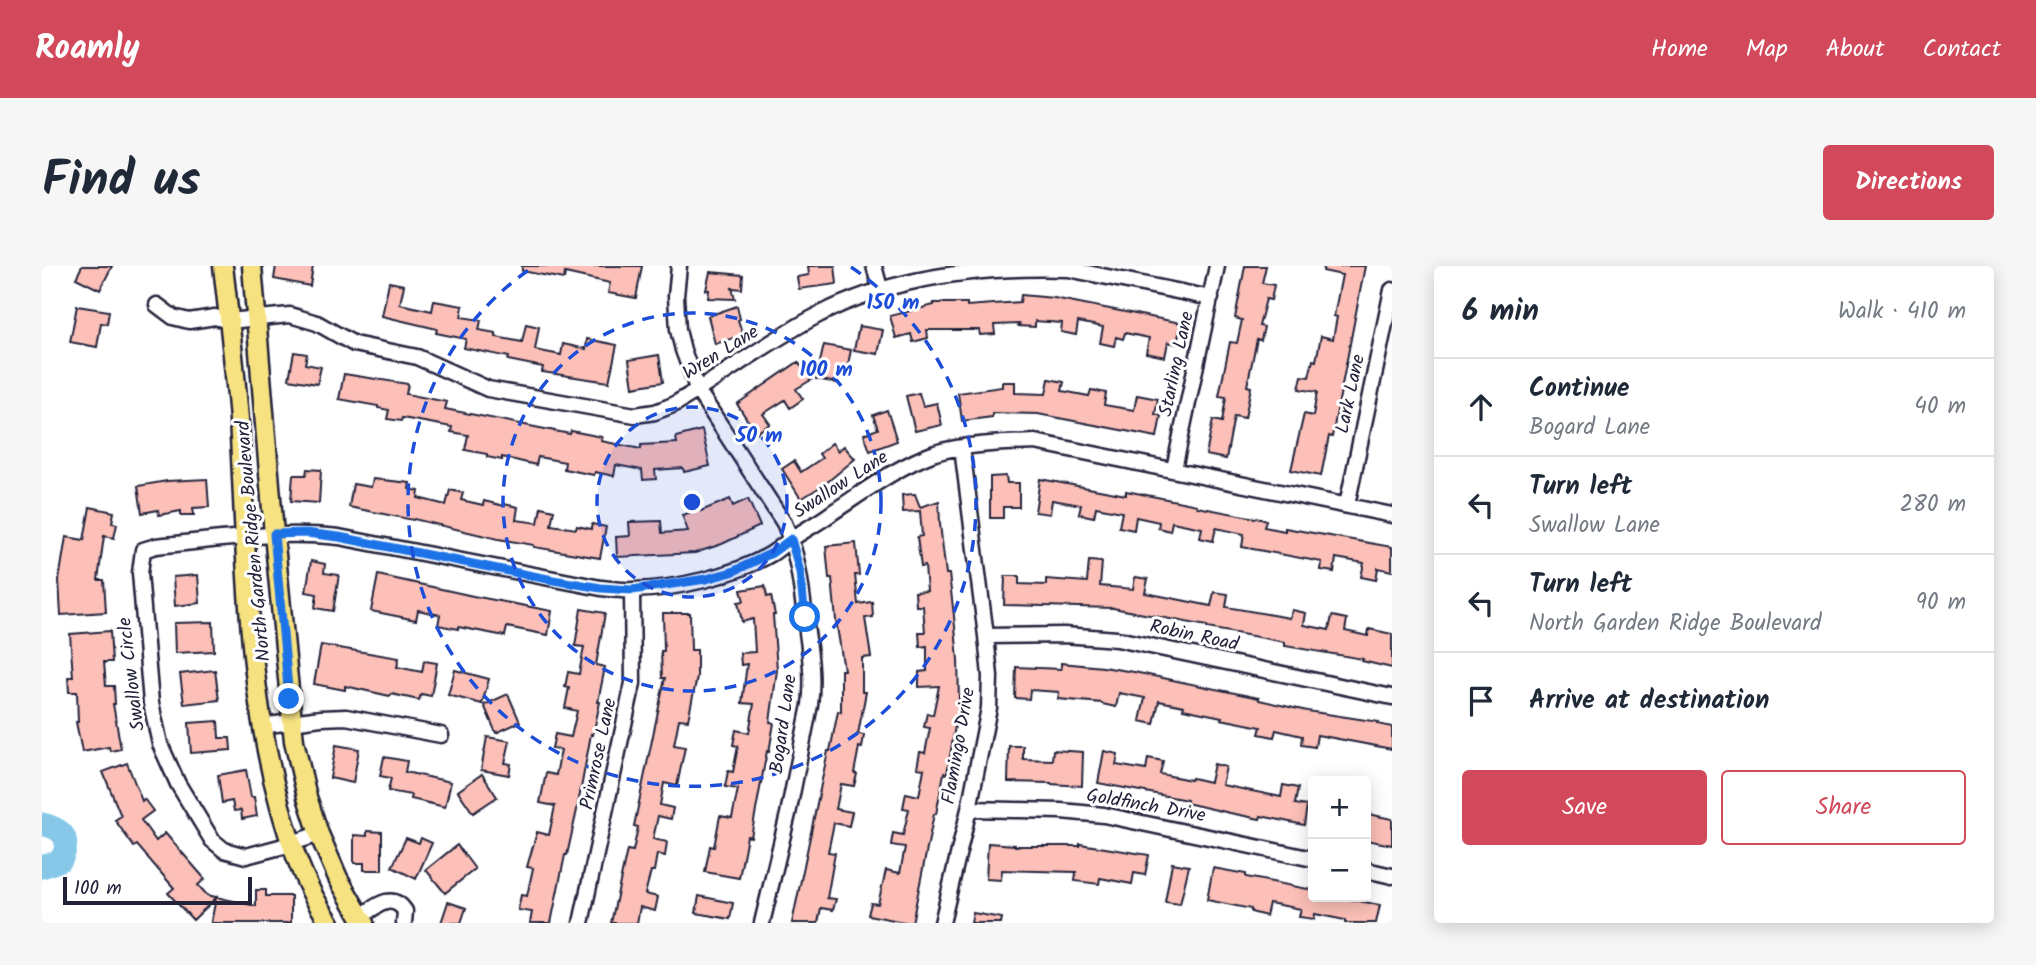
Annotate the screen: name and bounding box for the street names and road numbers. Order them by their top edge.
street label: Starling Lane [1151,308,1203,419]
street label: Wren Lane [677,317,766,388]
street label: Lark Lane [1328,351,1374,436]
street label: North Garden Ridge Boulevard [228,419,279,663]
street label: Swallow Lane [788,443,895,527]
street label: Robin Road [1147,612,1242,660]
street label: Swallow Circle [110,615,154,732]
street label: Bogard Lane [762,672,806,776]
street label: Flamingo Drive [934,685,984,807]
street label: Primrose Lane [573,695,626,813]
street label: Goldfinch Drive [1084,781,1208,831]

